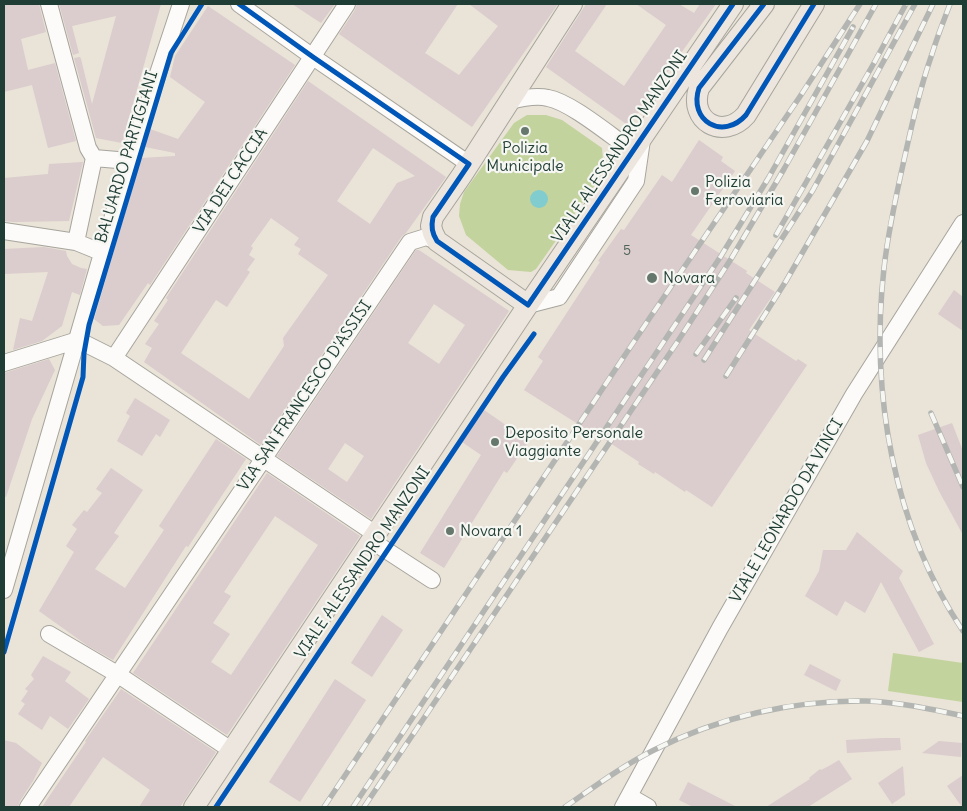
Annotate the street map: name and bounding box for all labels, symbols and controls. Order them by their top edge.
street label: VIALE ALESSANDRO MANZONI [548,47,692,247]
street label: BALUARDO PARTIGIANI [92,69,162,245]
street label: VIA DEI CACCIA [190,125,272,237]
marker: Polizia Municipale [519,125,531,137]
place label: Polizia Municipale [486,138,564,176]
place label: Polizia Ferroviaria [705,172,783,210]
marker: Polizia Ferroviaria [689,185,701,197]
house number: 5 [623,243,631,259]
place label: Novara [663,268,715,288]
marker: Novara [645,271,659,285]
street label: VIA SAN FRANCESCO D'ASSISI [234,297,376,495]
street label: VIALE LEONARDO DA VINCI [726,416,848,606]
place label: Deposito Personale Viaggiante [505,423,643,461]
marker: Deposito Personale Viaggiante [489,436,501,448]
street label: VIALE ALESSANDRO MANZONI [291,463,435,663]
place label: Novara 1 [460,521,522,541]
marker: Novara 1 [444,525,456,537]

